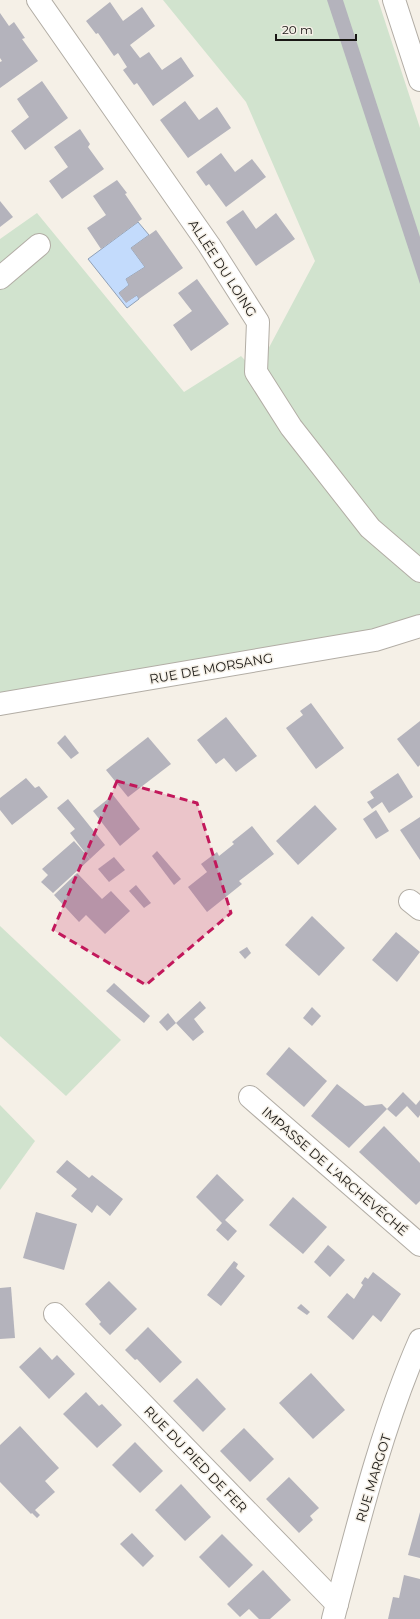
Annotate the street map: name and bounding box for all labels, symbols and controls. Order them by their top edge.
scale bar [276,16,356,42]
text: 20 m [282,22,313,37]
street label: ALLÉE DU LOING [186,216,260,320]
street label: RUE DE MORSANG [148,649,274,687]
street label: IMPASSE DE L'ARCHEVÉCHÉ [259,1103,411,1239]
street label: RUE DU PIED DE FER [141,1403,251,1515]
street label: RUE MARGOT [352,1432,394,1524]

